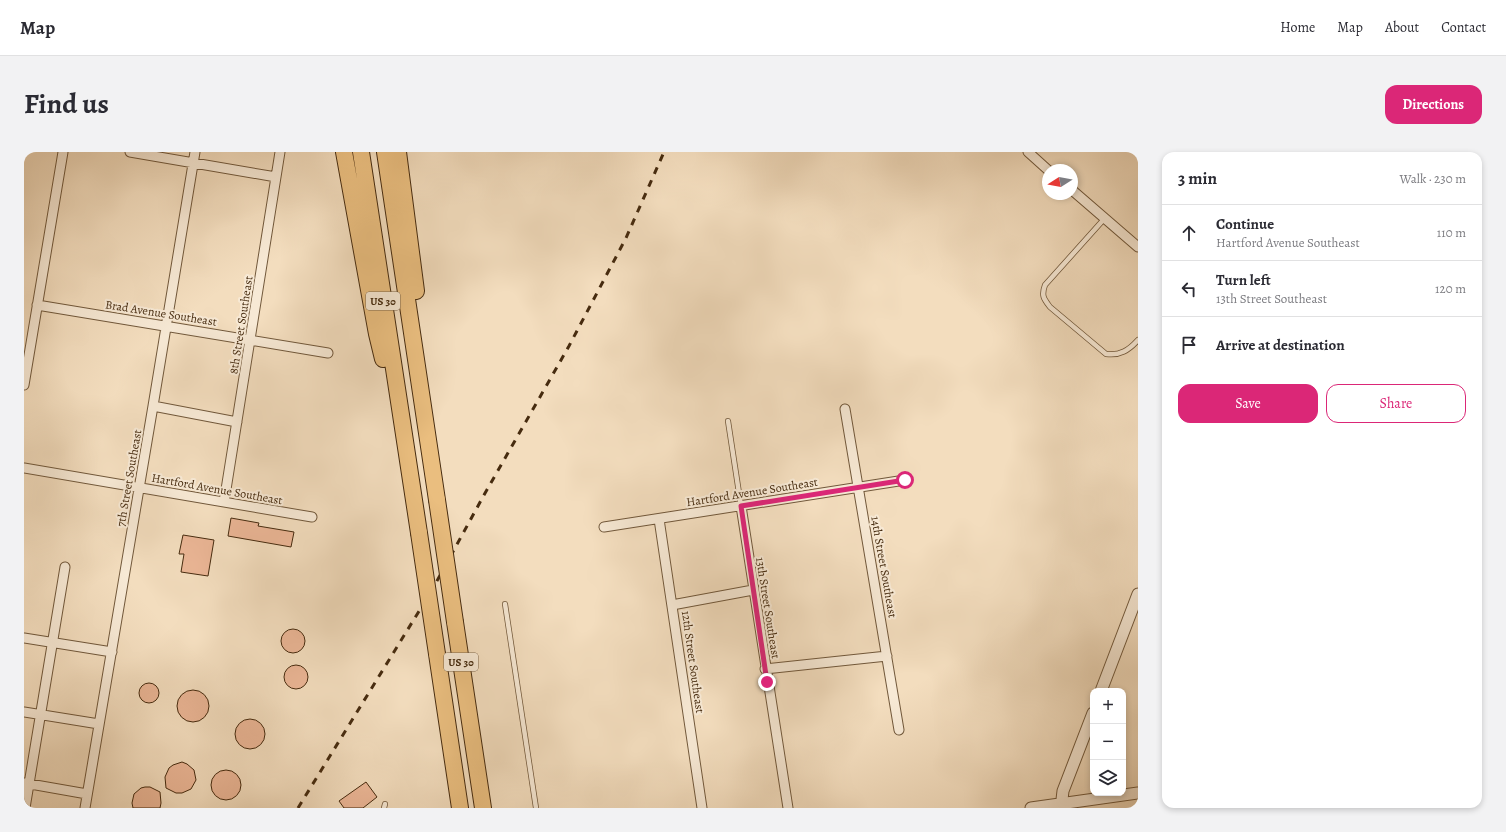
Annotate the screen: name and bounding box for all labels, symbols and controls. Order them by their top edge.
text: Map [20,15,55,41]
text: Home [1280,18,1315,37]
text: Map [1337,18,1363,37]
text: About [1385,18,1419,37]
text: Contact [1441,18,1486,37]
text: Find us [24,85,109,123]
button: Directions [1385,85,1482,124]
north arrow [1042,164,1078,200]
text: 3 min [1178,167,1217,190]
text: Walk · 230 m [1400,170,1466,187]
text: Continue [1216,214,1274,234]
icon: ahead [1178,222,1200,244]
text: 110 m [1437,224,1466,241]
text: Hartford Avenue Southeast [1216,234,1360,251]
text: Turn left [1216,270,1271,290]
street label: 8th Street Southeast [225,275,257,375]
icon: left [1178,278,1200,300]
text: 120 m [1435,280,1466,297]
text: 13th Street Southeast [1216,290,1327,307]
road number: US 30 [366,292,400,310]
street label: Brad Avenue Southeast [104,296,218,330]
icon: arrive [1178,334,1200,356]
text: Arrive at destination [1216,335,1345,355]
button: Save [1178,384,1318,423]
button: Share [1326,384,1466,423]
street label: 7th Street Southeast [113,428,145,528]
street label: Hartford Avenue Southeast [150,470,284,508]
route start [896,471,914,489]
street label: Hartford Avenue Southeast [685,474,819,510]
street label: 14th Street Southeast [867,515,901,619]
street label: 13th Street Southeast [752,556,784,660]
street label: 12th Street Southeast [678,610,708,714]
road number: US 30 [444,653,478,671]
route end [758,673,776,691]
map controls [1090,688,1126,796]
button: + [1090,688,1126,724]
button: − [1090,724,1126,760]
button: layers [1090,760,1126,796]

